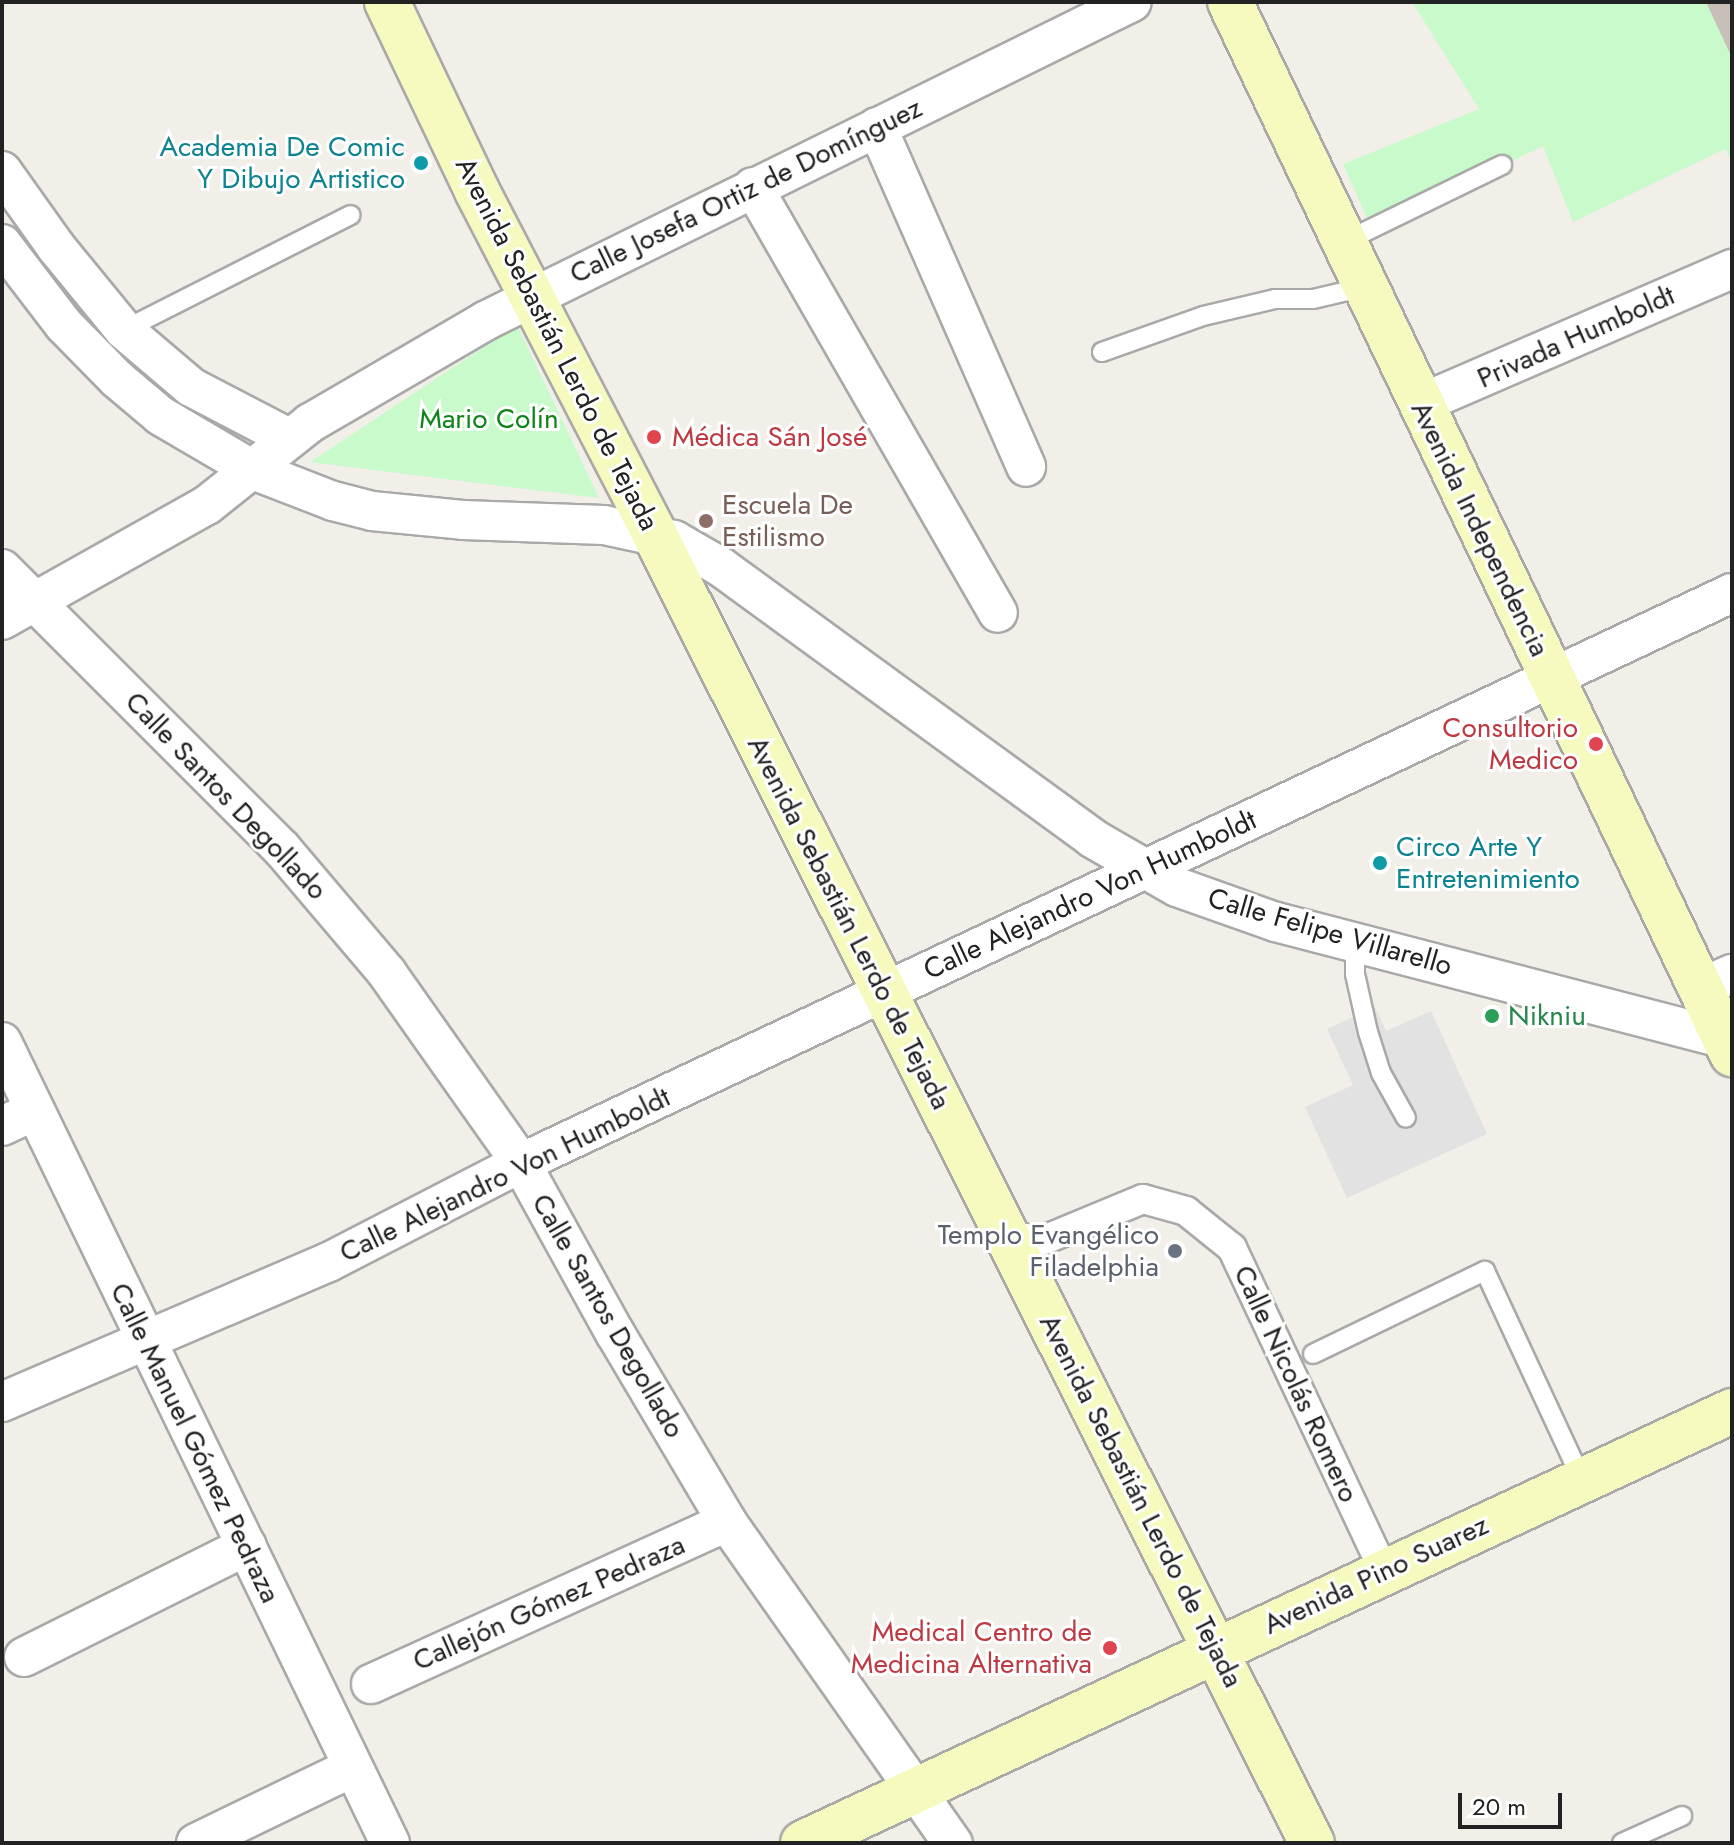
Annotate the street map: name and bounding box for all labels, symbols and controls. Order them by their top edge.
street label: Calle Josefa Ortiz de Domínguez [565,91,927,291]
place label: Academia De Comic Y Dibujo Artistico [159,130,405,196]
street label: Avenida Sebastián Lerdo de Tejada [448,152,666,536]
marker: Academia De Comic Y Dibujo Artistico [412,154,430,172]
street label: Privada Humboldt [1472,278,1680,396]
street label: Avenida Independencia [1404,396,1556,662]
park label: Mario Colín [419,402,559,436]
place label: Médica Sán José [672,420,867,454]
marker: Médica Sán José [643,426,665,448]
place label: Escuela De Estilismo [722,488,853,554]
marker: Escuela De Estilismo [697,512,715,530]
street label: Calle Santos Degollado [118,685,334,907]
place label: Consultorio Medico [1442,711,1578,777]
street label: Avenida Sebastián Lerdo de Tejada [740,731,958,1115]
marker: Consultorio Medico [1585,733,1607,755]
street label: Calle Alejandro Von Humboldt [918,803,1262,987]
place label: Circo Arte Y Entretenimiento [1396,830,1580,896]
marker: Circo Arte Y Entretenimiento [1371,854,1389,872]
street label: Calle Felipe Villarello [1204,881,1456,983]
place label: Nikniu [1508,999,1586,1033]
marker: Nikniu [1483,1007,1501,1025]
street label: Calle Alejandro Von Humboldt [334,1080,676,1270]
street label: Calle Santos Degollado [524,1188,692,1444]
place label: Templo Evangélico Filadelphia [938,1218,1159,1284]
marker: Templo Evangélico Filadelphia [1166,1242,1184,1260]
street label: Calle Nicolás Romero [1226,1260,1366,1508]
street label: Calle Manuel Gómez Pedraza [103,1278,287,1608]
street label: Avenida Sebastián Lerdo de Tejada [1032,1309,1250,1693]
street label: Avenida Pino Suarez [1258,1508,1494,1642]
street label: Callejón Gómez Pedraza [408,1528,690,1678]
place label: Medical Centro de Medicina Alternativa [851,1615,1092,1681]
marker: Medical Centro de Medicina Alternativa [1099,1637,1121,1659]
scale bar [1462,1777,1566,1827]
text: 20 m [1472,1789,1526,1824]

